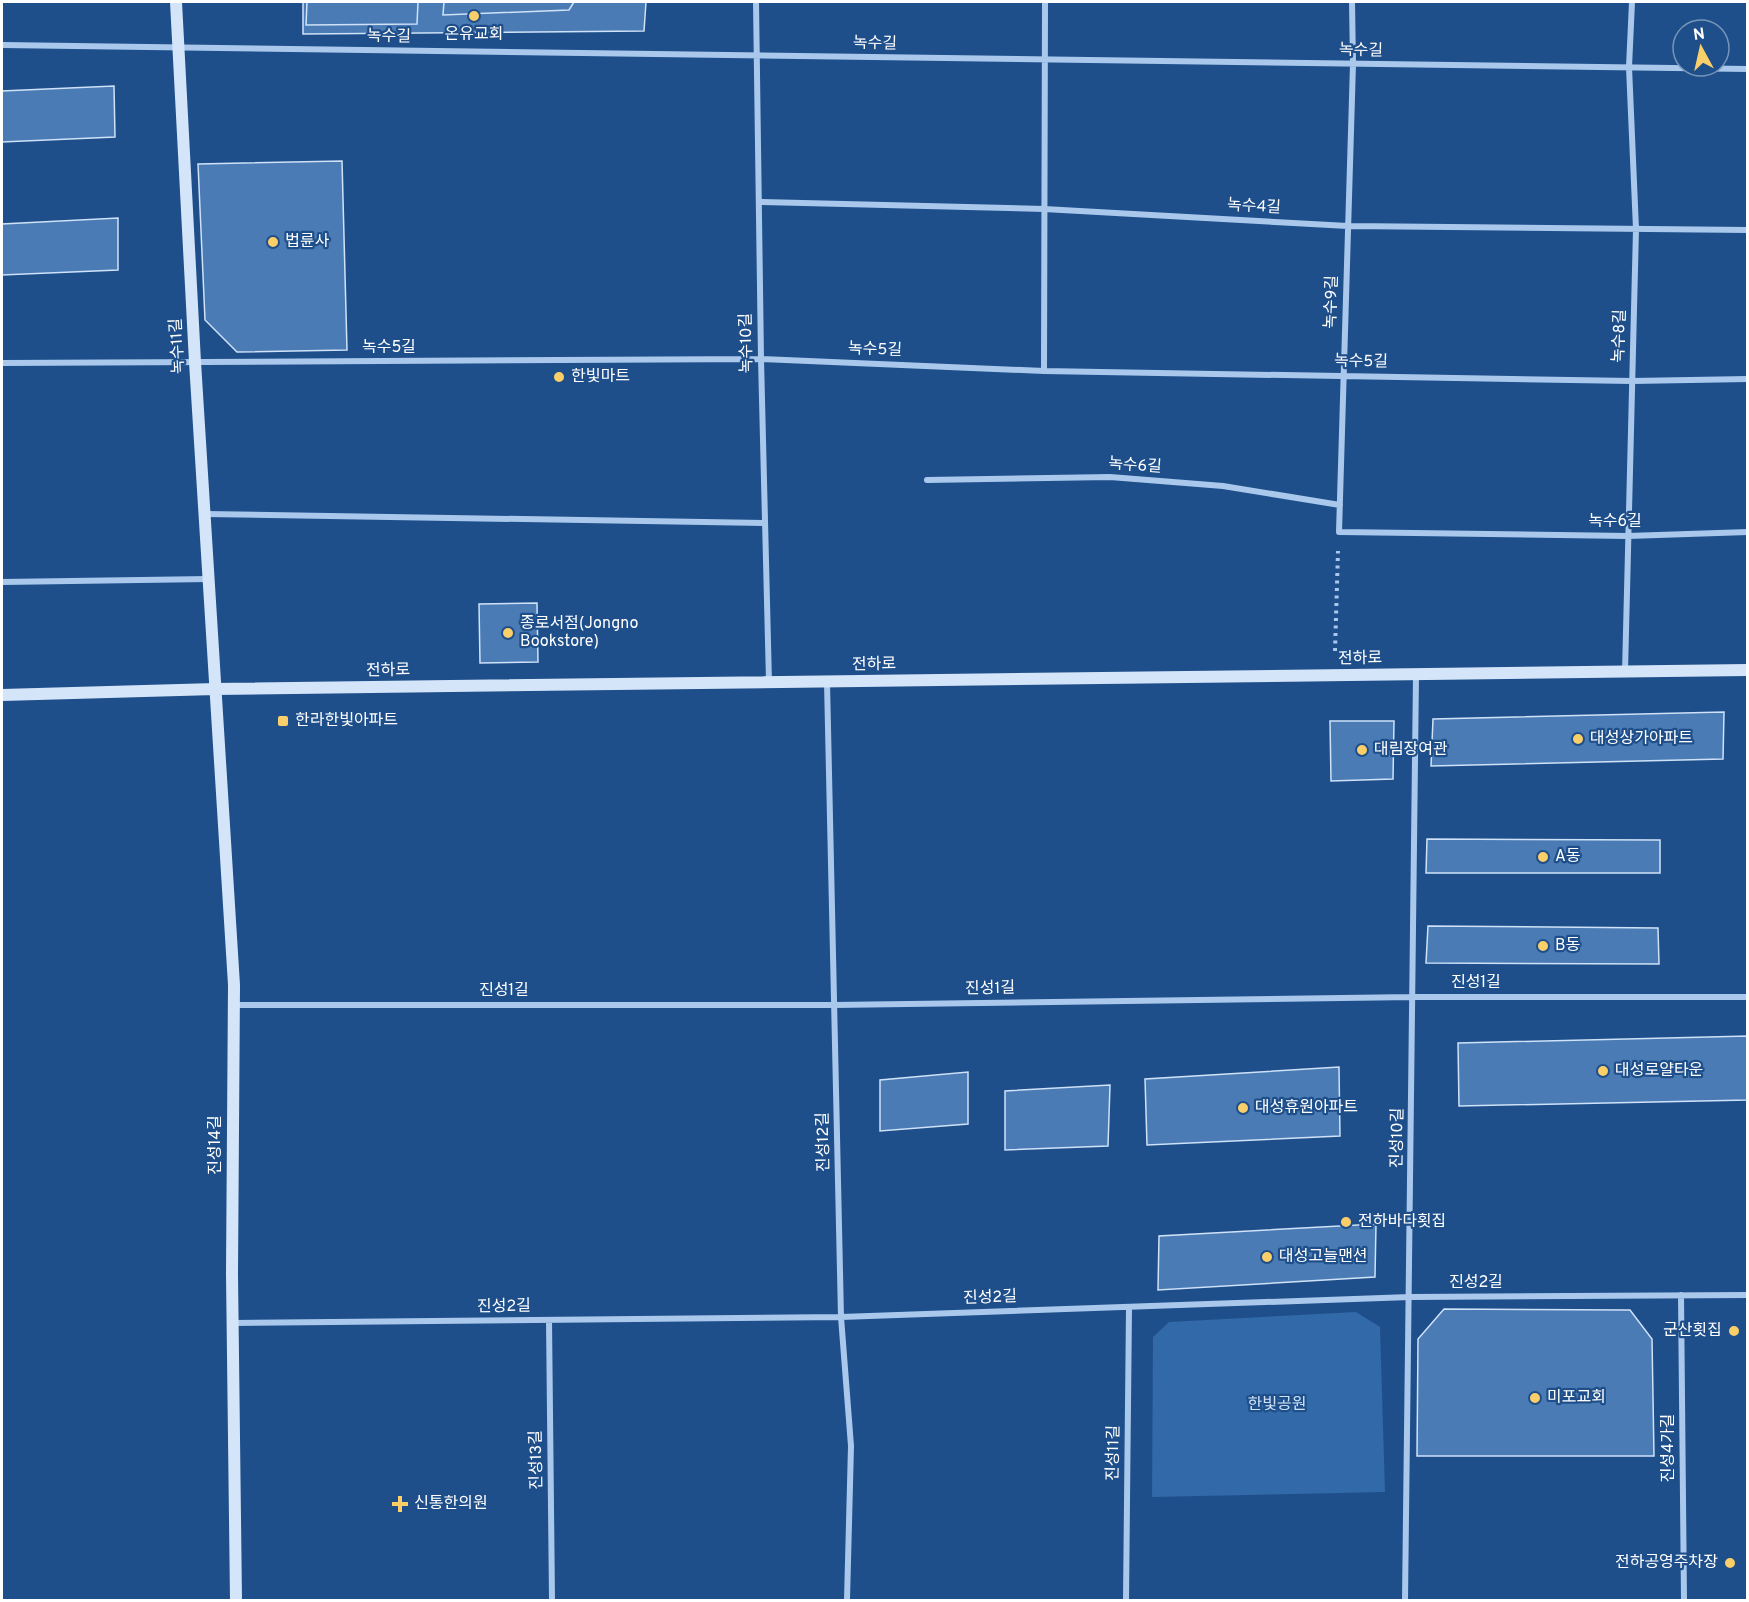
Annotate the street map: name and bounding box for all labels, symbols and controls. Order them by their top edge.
marker: 온유교회 [467,9,481,23]
north arrow [1671,18,1731,78]
text: N [1692,24,1706,46]
place label: 온유교회 [445,25,503,45]
street label: 녹수길 [367,27,411,47]
street label: 녹수길 [853,34,897,54]
street label: 녹수길 [1339,41,1383,61]
street label: 녹수4길 [1226,196,1282,218]
place label: 법륜사 [285,232,329,252]
marker: 법륜사 [266,235,280,249]
street label: 녹수9길 [1321,275,1343,329]
street label: 녹수8길 [1609,309,1631,363]
street label: 녹수10길 [736,313,758,373]
street label: 녹수11길 [167,317,189,375]
street label: 녹수5길 [362,338,416,358]
street label: 녹수5길 [848,339,902,361]
street label: 녹수5길 [1334,352,1388,372]
place label: 한빛마트 [571,367,630,387]
marker: 한빛마트 [552,370,566,384]
street label: 녹수6길 [1108,454,1162,478]
street label: 녹수6길 [1588,512,1642,532]
place label: 종로서점(Jongno Bookstore) [520,614,639,652]
marker: 종로서점(Jongno Bookstore) [501,626,515,640]
street label: 전하로 [1338,649,1383,669]
street label: 전하로 [852,655,897,675]
street label: 전하로 [366,661,411,681]
place label: 한라한빛아파트 [295,711,398,731]
marker: 한라한빛아파트 [276,714,290,728]
place label: 대성상가아파트 [1590,729,1693,749]
marker: 대성상가아파트 [1571,732,1585,746]
place label: 대림장여관 [1374,740,1448,760]
marker: 대림장여관 [1355,743,1369,757]
place label: A동 [1555,847,1581,867]
marker: A동 [1536,850,1550,864]
place label: B동 [1555,936,1580,956]
marker: B동 [1536,939,1550,953]
street label: 진성1길 [1451,973,1501,993]
street label: 진성1길 [965,979,1015,999]
street label: 진성1길 [479,981,529,1001]
place label: 대성로얄타운 [1615,1061,1703,1081]
marker: 대성로얄타운 [1596,1064,1610,1078]
place label: 대성휴원아파트 [1255,1098,1358,1118]
marker: 대성휴원아파트 [1236,1101,1250,1115]
street label: 진성10길 [1387,1108,1409,1168]
street label: 진성12길 [813,1112,835,1172]
street label: 진성14길 [206,1115,226,1175]
place label: 전하바다횟집 [1358,1212,1446,1232]
marker: 전하바다횟집 [1339,1215,1353,1229]
place label: 대성고늘맨션 [1279,1247,1367,1267]
marker: 대성고늘맨션 [1260,1250,1274,1264]
street label: 진성2길 [1449,1273,1503,1293]
street label: 진성2길 [963,1287,1017,1309]
street label: 진성2길 [477,1297,531,1317]
place label: 군산횟집 [1663,1321,1722,1341]
marker: 군산횟집 [1727,1324,1741,1338]
place label: 미포교회 [1547,1388,1606,1408]
marker: 미포교회 [1528,1391,1542,1405]
park label: 한빛공원 [1248,1395,1306,1415]
street label: 진성4가길 [1659,1414,1679,1482]
street label: 진성11길 [1104,1425,1124,1481]
street label: 진성13길 [526,1430,548,1490]
place label: 신통한의원 [414,1494,488,1514]
marker: 신통한의원 [391,1495,409,1513]
place label: 전하공영주차장 [1615,1553,1718,1573]
marker: 전하공영주차장 [1723,1556,1737,1570]

